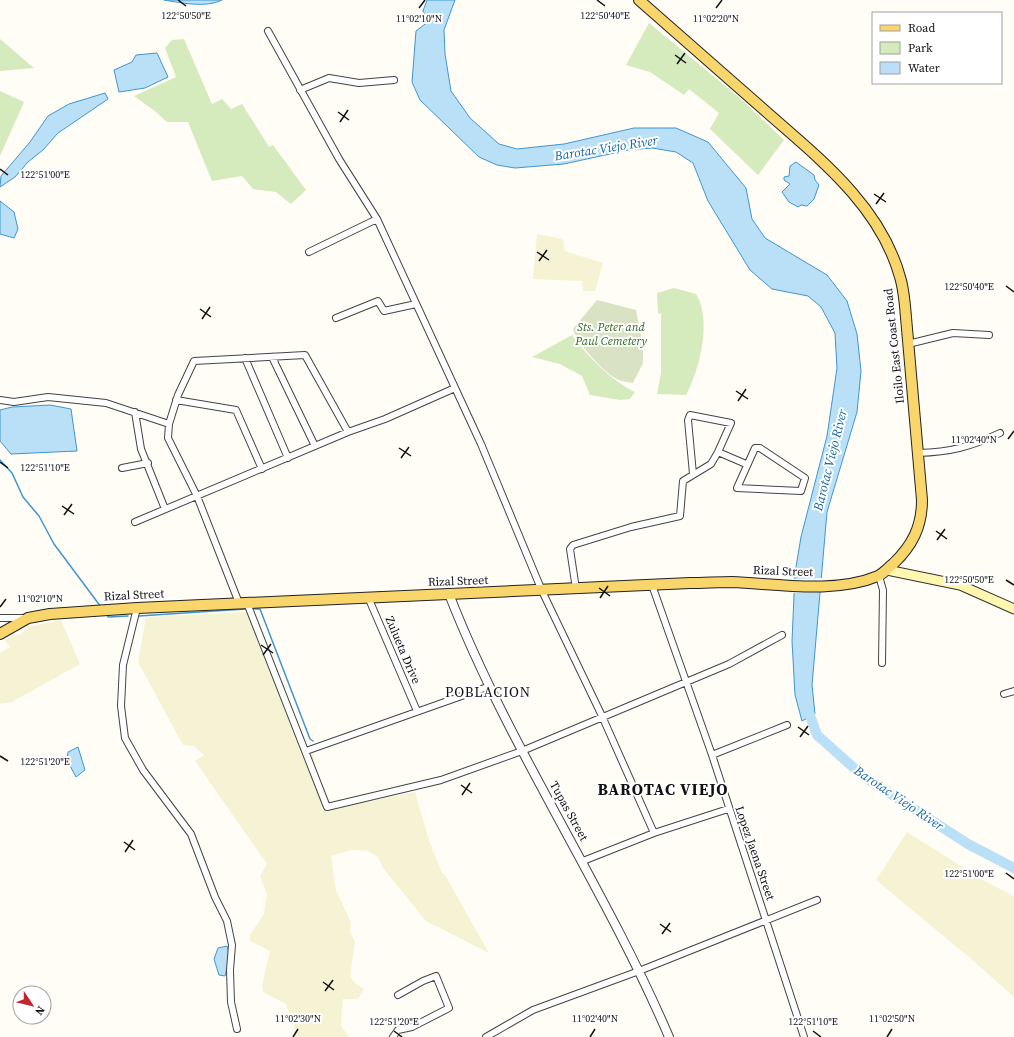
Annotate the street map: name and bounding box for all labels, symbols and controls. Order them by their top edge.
text: 122°50'50"E [161,9,211,22]
text: 122°50'40"E [580,9,630,22]
text: 11°02'10"N [396,12,442,25]
text: 11°02'20"N [693,12,739,25]
legend [872,12,1002,84]
text: Road [908,20,935,36]
text: Park [908,40,933,56]
text: Water [908,60,940,76]
water label: Barotac Viejo River [552,131,660,165]
text: 122°51'00"E [20,168,70,181]
text: 122°50'40"E [944,280,994,293]
street label: Iloilo East Coast Road [880,287,908,404]
park label: Sts. Peter and Paul Cemetery [574,319,647,349]
water label: Barotac Viejo River [809,407,851,514]
text: 11°02'40"N [951,433,997,446]
text: 122°51'10"E [20,461,70,474]
street label: Rizal Street [753,562,814,580]
street label: Rizal Street [428,572,489,590]
text: 122°50'50"E [944,573,994,586]
street label: Rizal Street [103,585,165,605]
text: 11°02'10"N [17,592,63,605]
street label: Zulueta Drive [382,614,424,686]
district label: POBLACION [445,682,531,702]
text: 122°51'20"E [20,755,70,768]
water label: Barotac Viejo River [850,761,948,835]
street label: Tupas Street [546,778,592,844]
district label: BAROTAC VIEJO [598,778,728,800]
street label: Lopez Jaena Street [731,804,779,902]
text: 122°51'00"E [944,867,994,880]
north arrow [12,985,52,1025]
text: N [31,1003,48,1018]
text: 11°02'30"N [275,1012,321,1025]
text: 11°02'40"N [572,1012,618,1025]
text: 11°02'50"N [869,1012,915,1025]
text: 122°51'20"E [369,1015,419,1028]
text: 122°51'10"E [788,1015,838,1028]

